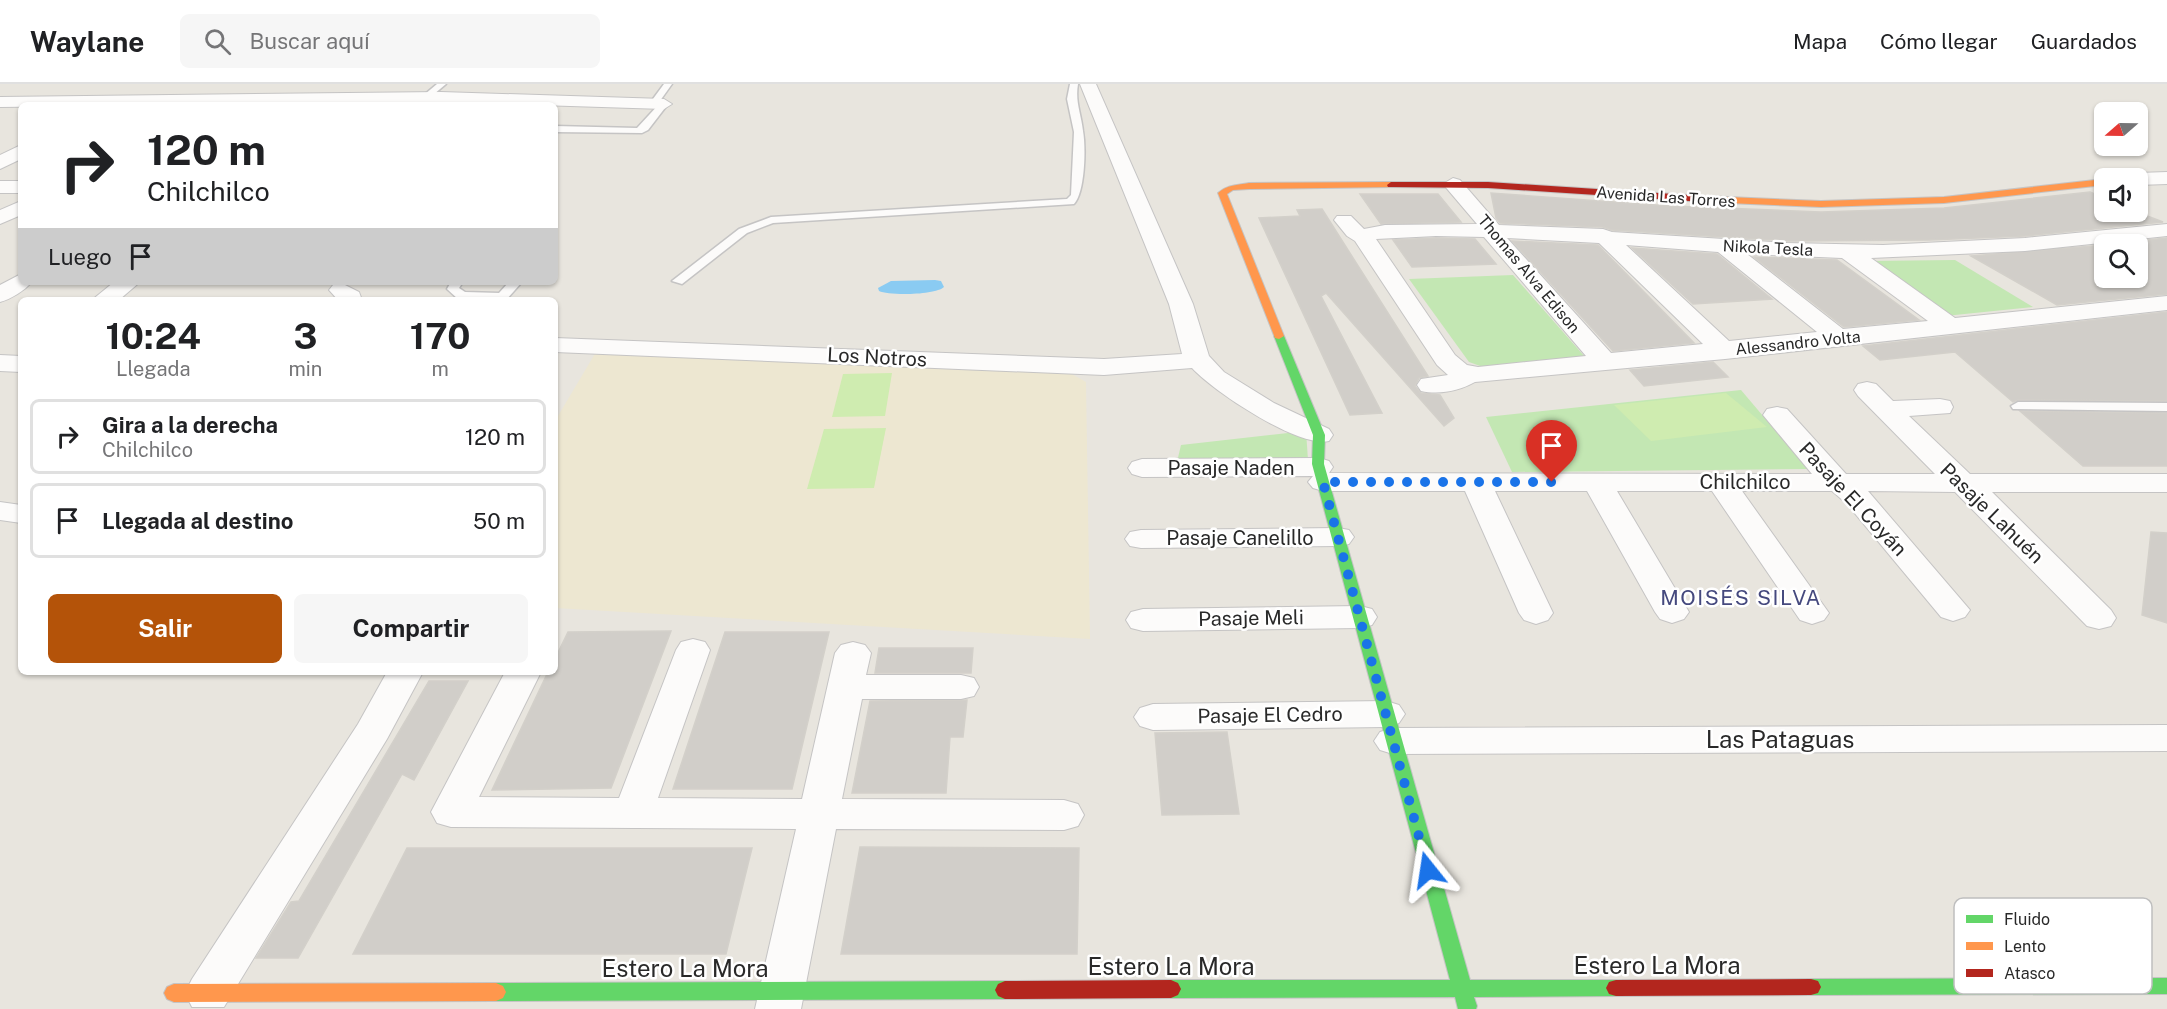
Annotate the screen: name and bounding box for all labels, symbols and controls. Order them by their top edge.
search box [180,14,600,68]
text: Waylane [30,25,144,58]
icon: search [201,25,234,58]
text: Buscar aquí [249,28,370,54]
text: Mapa [1793,29,1847,54]
text: Cómo llegar [1880,29,1998,54]
text: Guardados [2031,29,2137,54]
north arrow [2094,102,2148,156]
map controls [2094,102,2148,288]
text: 120 m [147,125,266,174]
icon: right [48,126,126,204]
button: sound [2094,168,2148,222]
text: Chilchilco [147,175,270,207]
street label: Avenida Las Torres [1596,183,1736,211]
street label: Thomas Alva Edison [1474,211,1584,337]
button: search [2094,234,2148,288]
street label: Nikola Tesla [1722,236,1814,260]
icon: arrive [124,240,157,273]
text: Luego [48,244,112,270]
text: 10:24 [105,315,201,357]
text: 3 [293,315,317,357]
text: 170 [410,315,471,357]
street label: Alessandro Volta [1735,327,1861,359]
street label: Los Notros [826,342,928,372]
text: Llegada [116,357,190,381]
text: min [288,357,322,381]
text: m [432,357,449,381]
text: Gira a la derecha [102,412,278,438]
icon: right [51,420,84,453]
pin [1526,420,1577,482]
text: 120 m [465,424,525,450]
icon: arrive [1535,429,1568,462]
street label: Pasaje El Coyán [1794,437,1912,561]
text: Chilchilco [102,438,193,462]
street label: Pasaje Naden [1168,456,1294,480]
street label: Pasaje Lahuén [1935,458,2049,568]
street label: Chilchilco [1700,470,1790,494]
icon: arrive [51,504,84,537]
text: Llegada al destino [102,508,293,534]
text: 50 m [473,508,525,534]
street label: Pasaje Canelillo [1166,526,1314,550]
district label: MOISÉS SILVA [1660,585,1822,610]
button: Salir [48,594,282,663]
button: Compartir [294,594,528,663]
street label: Pasaje Meli [1198,605,1304,631]
street label: Pasaje El Cedro [1197,702,1343,728]
street label: Las Pataguas [1706,725,1854,753]
position arrow [1396,838,1460,902]
legend [1954,898,2152,994]
text: Fluido [2004,910,2050,929]
text: Lento [2004,937,2046,956]
street label: Estero La Mora [1573,951,1741,979]
street label: Estero La Mora [1087,952,1255,980]
street label: Estero La Mora [601,954,769,982]
text: Atasco [2004,964,2055,983]

